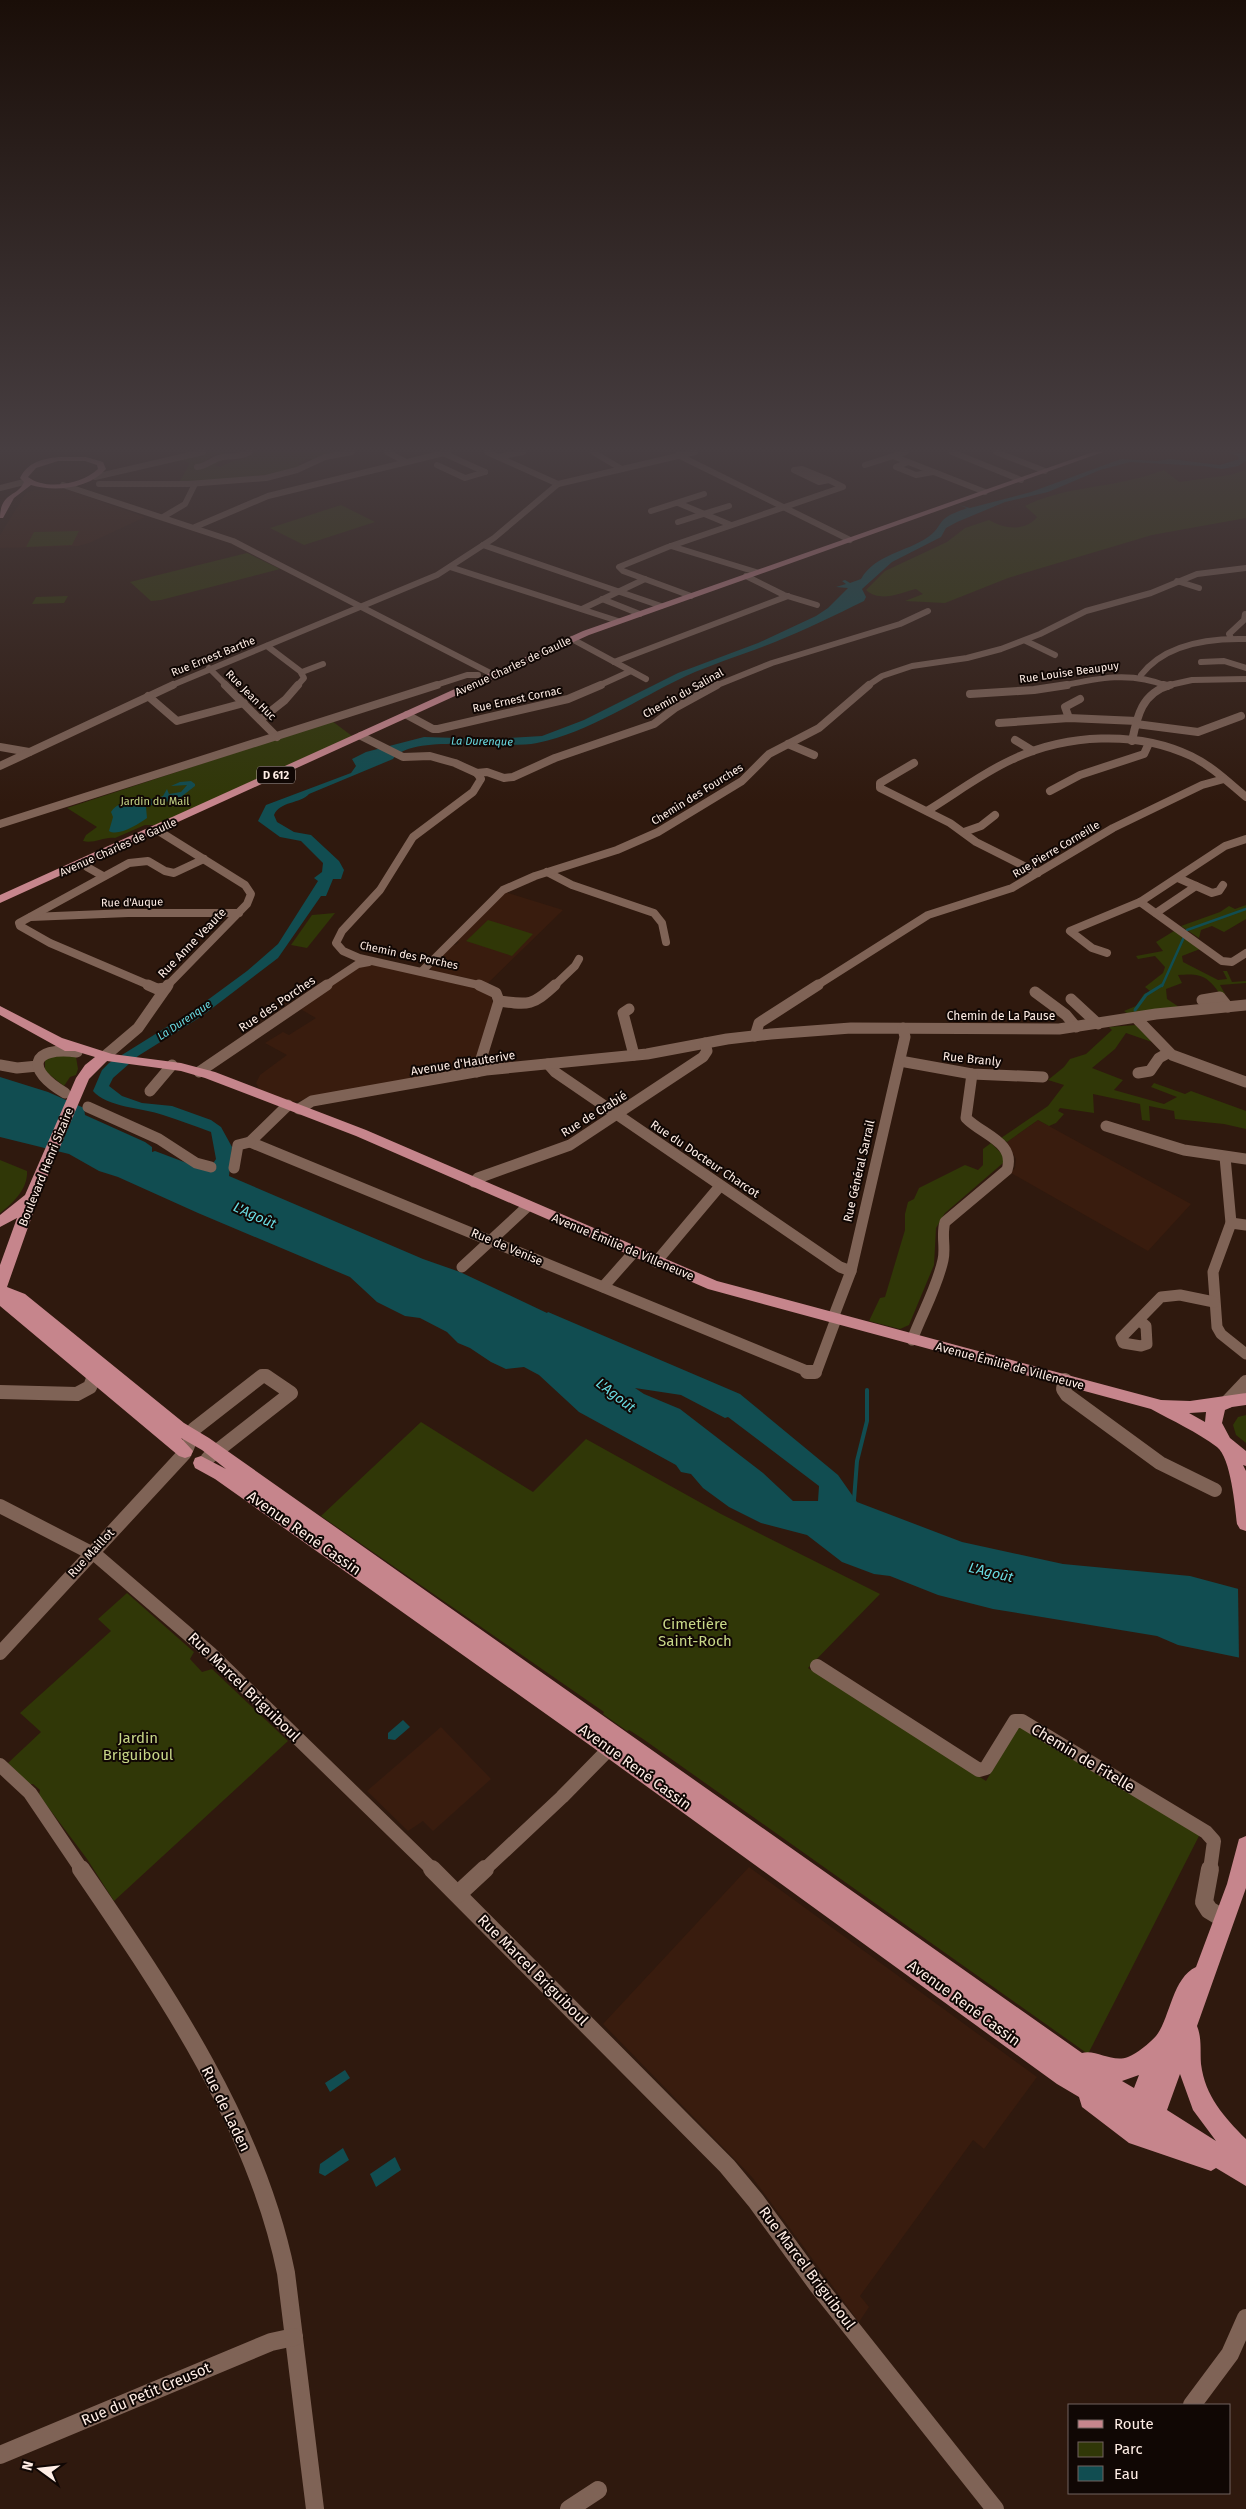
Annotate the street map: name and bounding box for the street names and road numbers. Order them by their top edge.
street label: Rue Ernest Barthe [169,634,257,679]
street label: Avenue Charles de Gaulle [453,634,573,699]
street label: Rue Louise Beaupuy [1018,659,1120,686]
street label: Chemin du Salinal [641,666,726,721]
street label: Rue Jean Huc [223,668,278,723]
street label: Rue Ernest Cornac [471,684,563,715]
street label: Chemin des Fourches [649,761,745,828]
road number: D 612 [257,766,295,784]
street label: Avenue Charles de Gaulle [58,816,179,879]
street label: Rue Pierre Corneille [1010,818,1102,881]
street label: Rue d'Auque [101,895,163,910]
street label: Rue Anne Veaute [155,905,229,981]
street label: Chemin des Porches [359,939,459,972]
street label: Rue des Porches [236,973,318,1035]
street label: Chemin de La Pause [947,1009,1055,1023]
street label: Avenue d'Hauterive [410,1048,516,1078]
street label: Rue Branly [942,1049,1002,1069]
street label: Rue de Crabié [558,1088,630,1140]
street label: Boulevard Henri Sizaire [16,1106,76,1228]
street label: Rue du Docteur Charcot [648,1117,763,1201]
street label: Rue Général Sarrail [840,1118,878,1223]
street label: Avenue Émilie de Villeneuve [550,1210,697,1283]
street label: Rue de Venise [469,1226,545,1268]
street label: Avenue Émilie de Villeneuve [934,1338,1086,1393]
street label: Avenue René Cassin [244,1487,364,1579]
street label: Rue Maillot [65,1525,118,1580]
street label: Rue Marcel Briguiboul [184,1629,304,1746]
street label: Avenue René Cassin [575,1720,695,1814]
street label: Chemin de Fitelle [1028,1720,1138,1796]
street label: Rue Marcel Briguiboul [474,1911,592,2029]
street label: Avenue René Cassin [904,1956,1024,2050]
street label: Rue de Laden [198,2063,254,2155]
street label: Rue Marcel Briguiboul [755,2203,859,2333]
street label: Rue du Petit Creusot [79,2358,214,2429]

